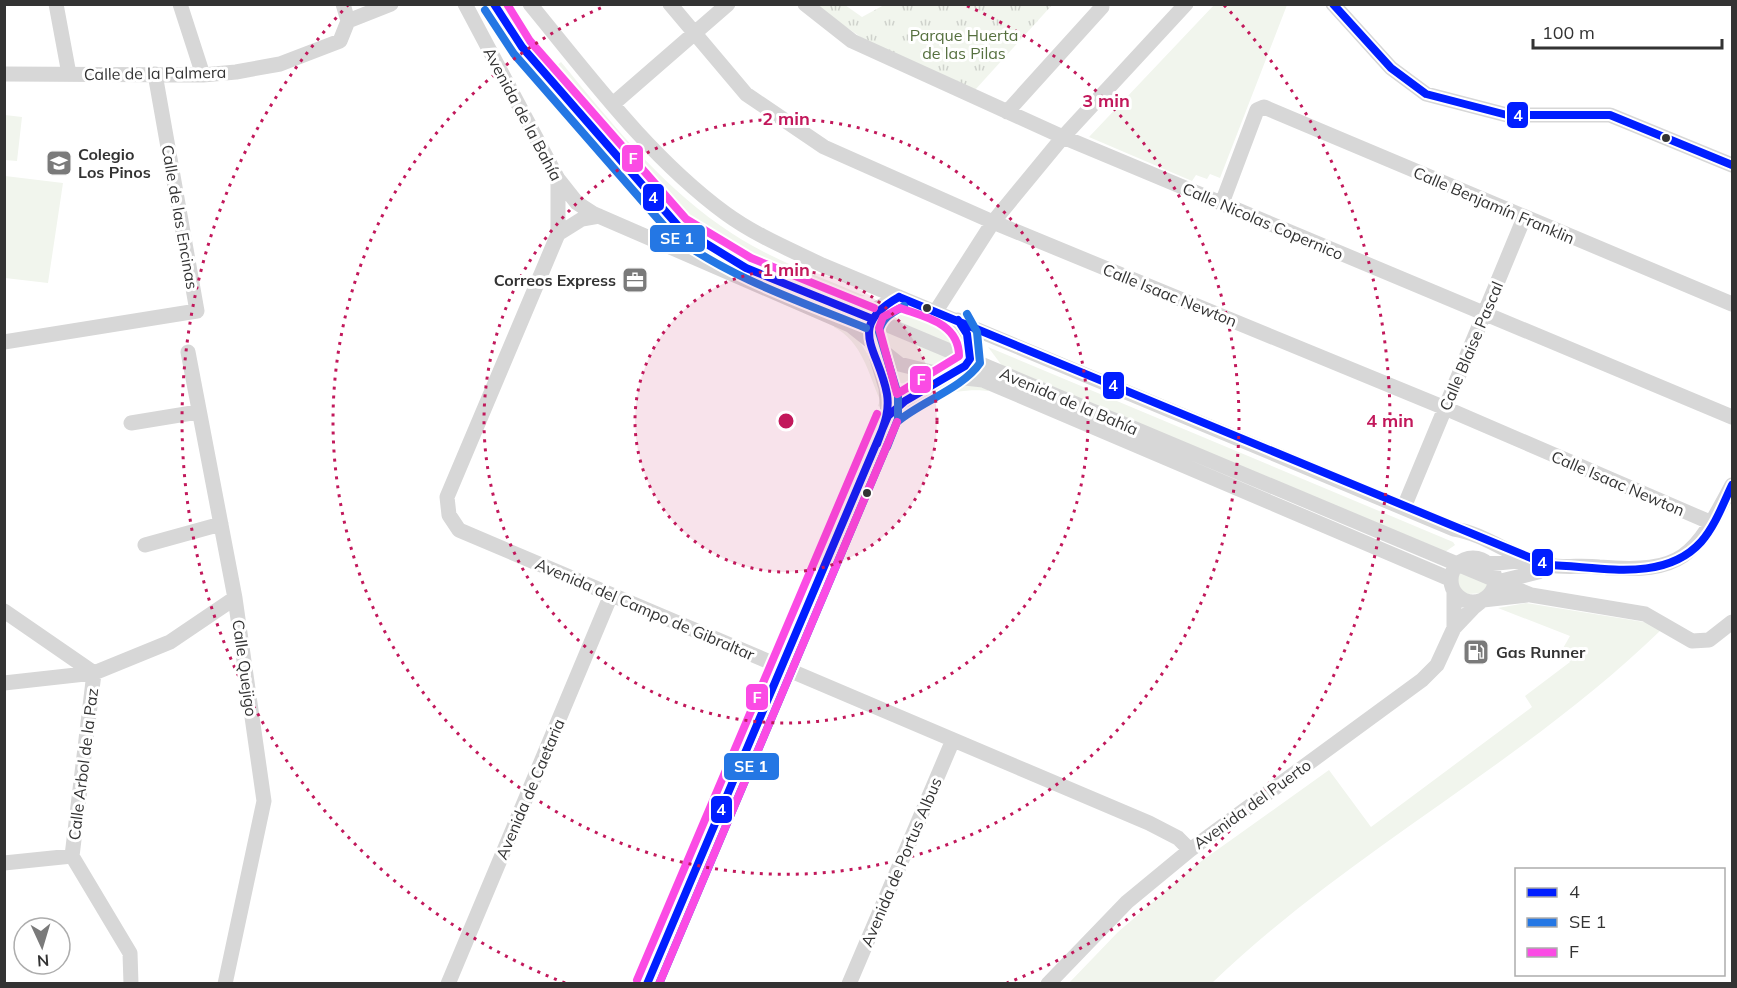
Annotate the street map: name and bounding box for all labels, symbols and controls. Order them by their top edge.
scale bar [1533,12,1722,50]
text: 100 m [1542,21,1595,44]
park label: Parque Huerta de las Pilas [910,25,1018,63]
street label: Avenida de la Bahía [479,44,567,184]
street label: Calle de la Palmera [84,62,226,84]
text: 3 min [1082,89,1130,112]
line badge: 4 [1506,101,1529,129]
text: 4 [1513,105,1523,125]
text: 2 min [762,107,810,130]
unlabelled marker [1660,132,1672,144]
street label: Calle de las Encinas [157,143,203,291]
place label: Colegio Los Pinos [78,144,151,182]
line badge: F [621,144,644,173]
school or university icon: Colegio Los Pinos [44,148,74,178]
text: F [628,148,638,168]
street label: Calle Benjamín Franklin [1410,162,1578,248]
street label: Calle Nicolas Copernico [1180,178,1346,264]
line badge: 4 [642,183,665,212]
text: 4 [648,187,658,207]
line badge: SE 1 [649,224,706,253]
text: SE 1 [660,228,694,248]
text: 1 min [762,258,810,281]
street label: Calle Isaac Newton [1100,259,1240,331]
office icon: Correos Express [620,265,650,295]
place label: Correos Express [494,270,616,290]
street label: Calle Blaise Pascal [1435,278,1507,414]
unlabelled marker [921,302,933,314]
street label: Avenida de la Bahía [997,363,1141,439]
line badge: F [909,365,932,394]
text: F [916,369,926,389]
line badge: 4 [1102,371,1125,400]
text: 4 [1108,375,1118,395]
text: 4 min [1366,409,1414,432]
centre of rings [776,411,796,431]
street label: Calle Isaac Newton [1548,446,1688,520]
unlabelled marker [861,487,873,499]
line badge: 4 [1531,548,1554,577]
text: 4 [1537,552,1547,572]
street label: Avenida del Campo de Gibraltar [532,554,758,664]
street label: Calle Quejigo [228,618,262,718]
fuel station icon: Gas Runner [1461,637,1491,667]
place label: Gas Runner [1496,642,1586,662]
line badge: F [745,683,769,711]
street label: Calle Arbol de la Paz [64,687,102,841]
text: F [752,687,762,707]
street label: Avenida de Caetaria [491,716,569,862]
line badge: SE 1 [723,752,780,781]
street label: Avenida del Puerto [1189,755,1315,853]
text: SE 1 [734,756,768,776]
street label: Avenida de Portus Albus [856,774,946,950]
line badge: 4 [710,795,733,824]
text: 4 [716,799,726,819]
legend [1515,868,1725,976]
text: 4 [1569,880,1580,903]
text: SE 1 [1569,910,1606,933]
north arrow [12,916,72,976]
text: F [1569,940,1579,963]
text: N [36,951,50,971]

